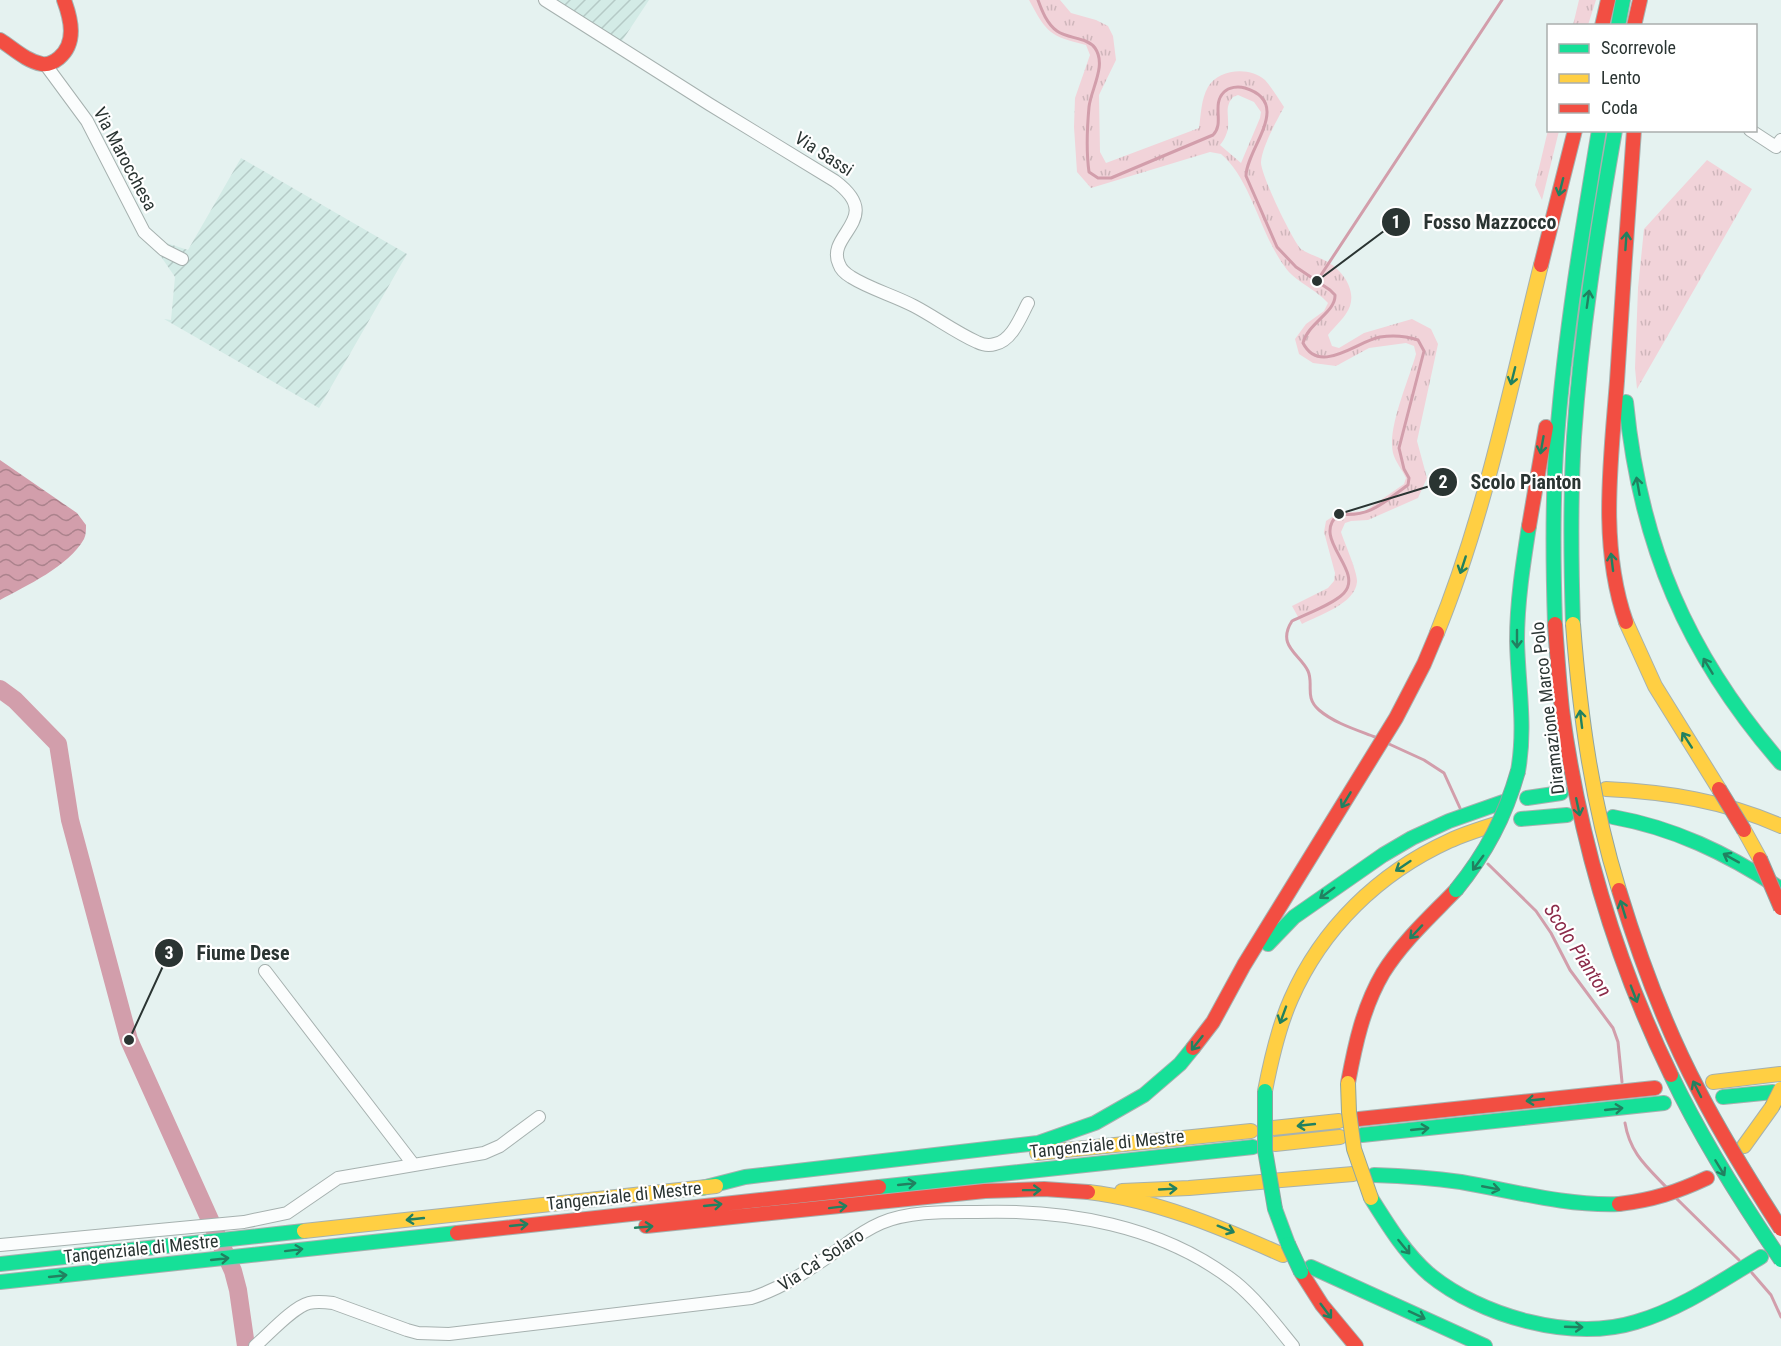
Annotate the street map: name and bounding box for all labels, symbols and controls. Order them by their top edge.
legend [1547,24,1757,132]
text: Scorrevole [1601,37,1676,58]
text: Lento [1601,67,1641,88]
text: Coda [1601,97,1638,118]
street label: Via Marocchesa [89,103,162,214]
street label: Via Sassi [791,127,857,180]
one-way arrow [1554,177,1566,196]
callout: Fosso Mazzocco [1381,203,1568,241]
text: Fosso Mazzocco [1424,210,1556,234]
text: 1 [1391,211,1401,232]
one-way arrow [1621,231,1632,251]
one-way arrow [1583,290,1594,310]
one-way arrow [1507,366,1518,385]
one-way arrow [1537,435,1548,455]
callout: Scolo Pianton [1428,463,1593,501]
text: Scolo Pianton [1471,470,1581,494]
text: 2 [1438,471,1448,492]
one-way arrow [1632,476,1643,496]
one-way arrow [1607,552,1618,572]
one-way arrow [1457,555,1468,574]
street label: Diramazione Marco Polo [1526,621,1569,796]
one-way arrow [1512,628,1523,648]
one-way arrow [1702,658,1714,675]
one-way arrow [1575,709,1586,729]
one-way arrow [1681,732,1693,749]
one-way arrow [1340,791,1352,808]
one-way arrow [1573,797,1585,816]
one-way arrow [1723,852,1740,864]
one-way arrow [1472,854,1485,870]
one-way arrow [1394,859,1411,872]
one-way arrow [1320,887,1336,899]
water label: Scolo Pianton [1539,899,1617,1001]
one-way arrow [1617,900,1628,919]
one-way arrow [1409,925,1424,940]
callout: Fiume Dese [154,934,301,972]
text: Fiume Dese [197,941,289,965]
text: 3 [164,942,174,963]
one-way arrow [1629,984,1640,1002]
one-way arrow [1277,1006,1288,1024]
one-way arrow [1191,1035,1203,1051]
one-way arrow [1690,1080,1702,1098]
one-way arrow [1525,1095,1545,1106]
one-way arrow [1603,1103,1623,1114]
one-way arrow [1296,1120,1316,1131]
one-way arrow [1409,1123,1429,1134]
street label: Tangenziale di Mestre [1028,1125,1185,1162]
one-way arrow [1715,1159,1727,1176]
street label: Tangenziale di Mestre [545,1177,702,1214]
one-way arrow [897,1178,916,1189]
one-way arrow [1157,1183,1177,1194]
one-way arrow [1481,1183,1500,1194]
one-way arrow [1022,1184,1042,1195]
one-way arrow [703,1199,723,1210]
one-way arrow [828,1201,847,1212]
one-way arrow [405,1214,425,1225]
one-way arrow [509,1219,529,1230]
one-way arrow [633,1221,653,1232]
street label: Via Ca' Solaro [774,1224,868,1295]
one-way arrow [1216,1224,1234,1235]
street label: Tangenziale di Mestre [62,1230,219,1267]
one-way arrow [1397,1239,1410,1255]
one-way arrow [283,1244,303,1255]
one-way arrow [209,1253,229,1264]
one-way arrow [48,1270,68,1281]
one-way arrow [1320,1303,1333,1319]
one-way arrow [1407,1309,1425,1321]
one-way arrow [1564,1322,1584,1333]

